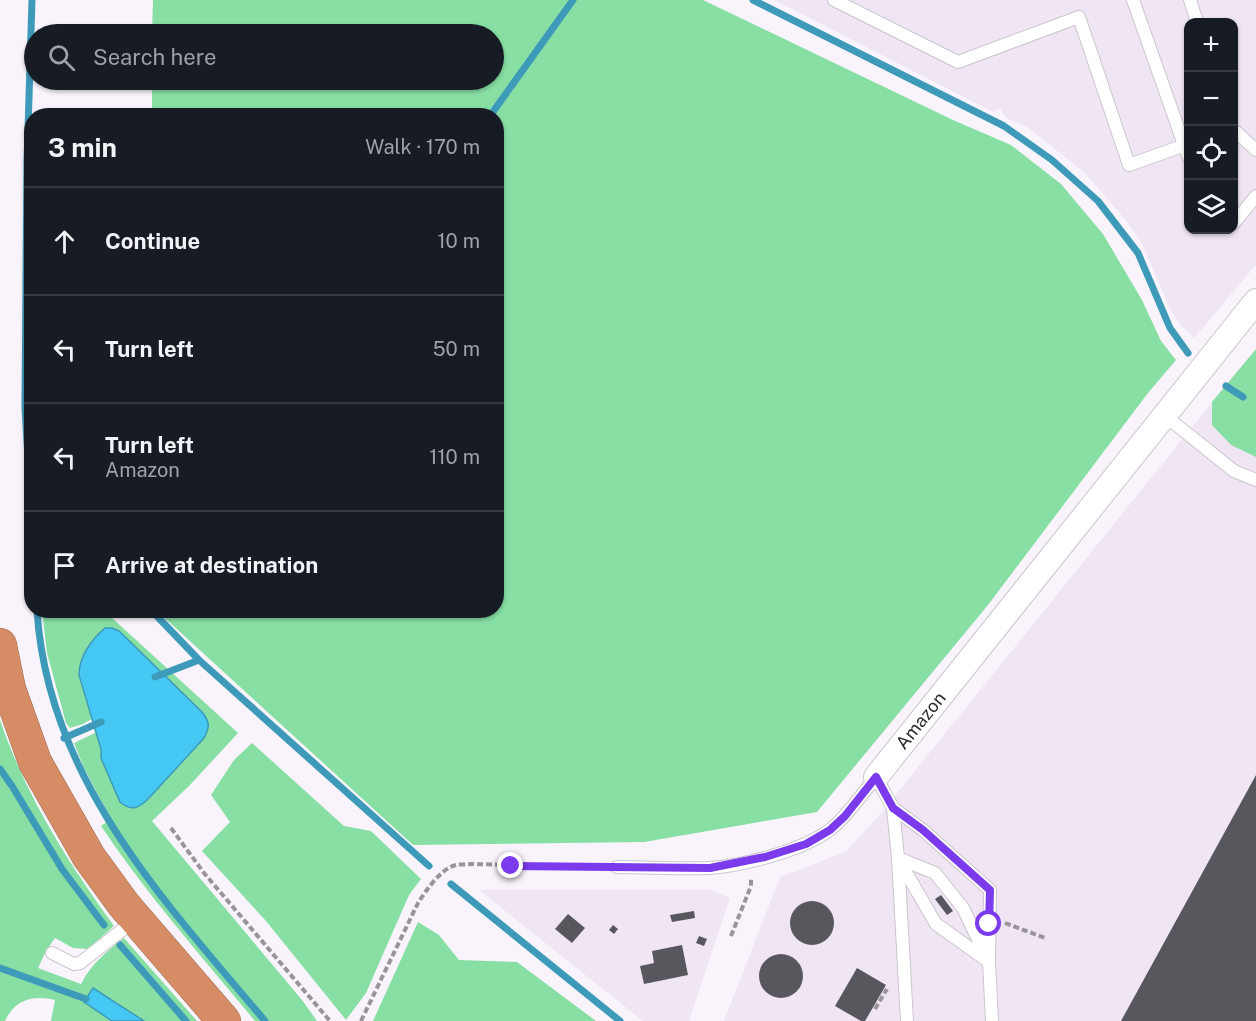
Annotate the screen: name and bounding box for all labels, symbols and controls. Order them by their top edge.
map controls [1184,18,1238,234]
button: + [1184,18,1238,72]
search box [24,24,504,90]
icon: search [45,41,78,74]
text: Search here [93,44,217,70]
button: − [1184,72,1238,126]
button: locate [1184,126,1238,180]
text: 3 min [48,132,117,163]
text: Walk · 170 m [365,135,480,159]
button: layers [1184,180,1238,234]
icon: ahead [48,225,81,258]
text: Continue [105,228,200,254]
text: 10 m [437,229,480,253]
icon: left [48,333,81,366]
text: Turn left [105,336,194,362]
text: 50 m [433,337,480,361]
text: Turn left [105,432,194,458]
icon: left [48,441,81,474]
text: 110 m [429,445,480,469]
text: Amazon [105,458,180,482]
icon: arrive [48,549,81,582]
text: Arrive at destination [105,552,318,578]
street label: Amazon [891,688,950,753]
route end [497,852,523,878]
route start [975,910,1001,936]

